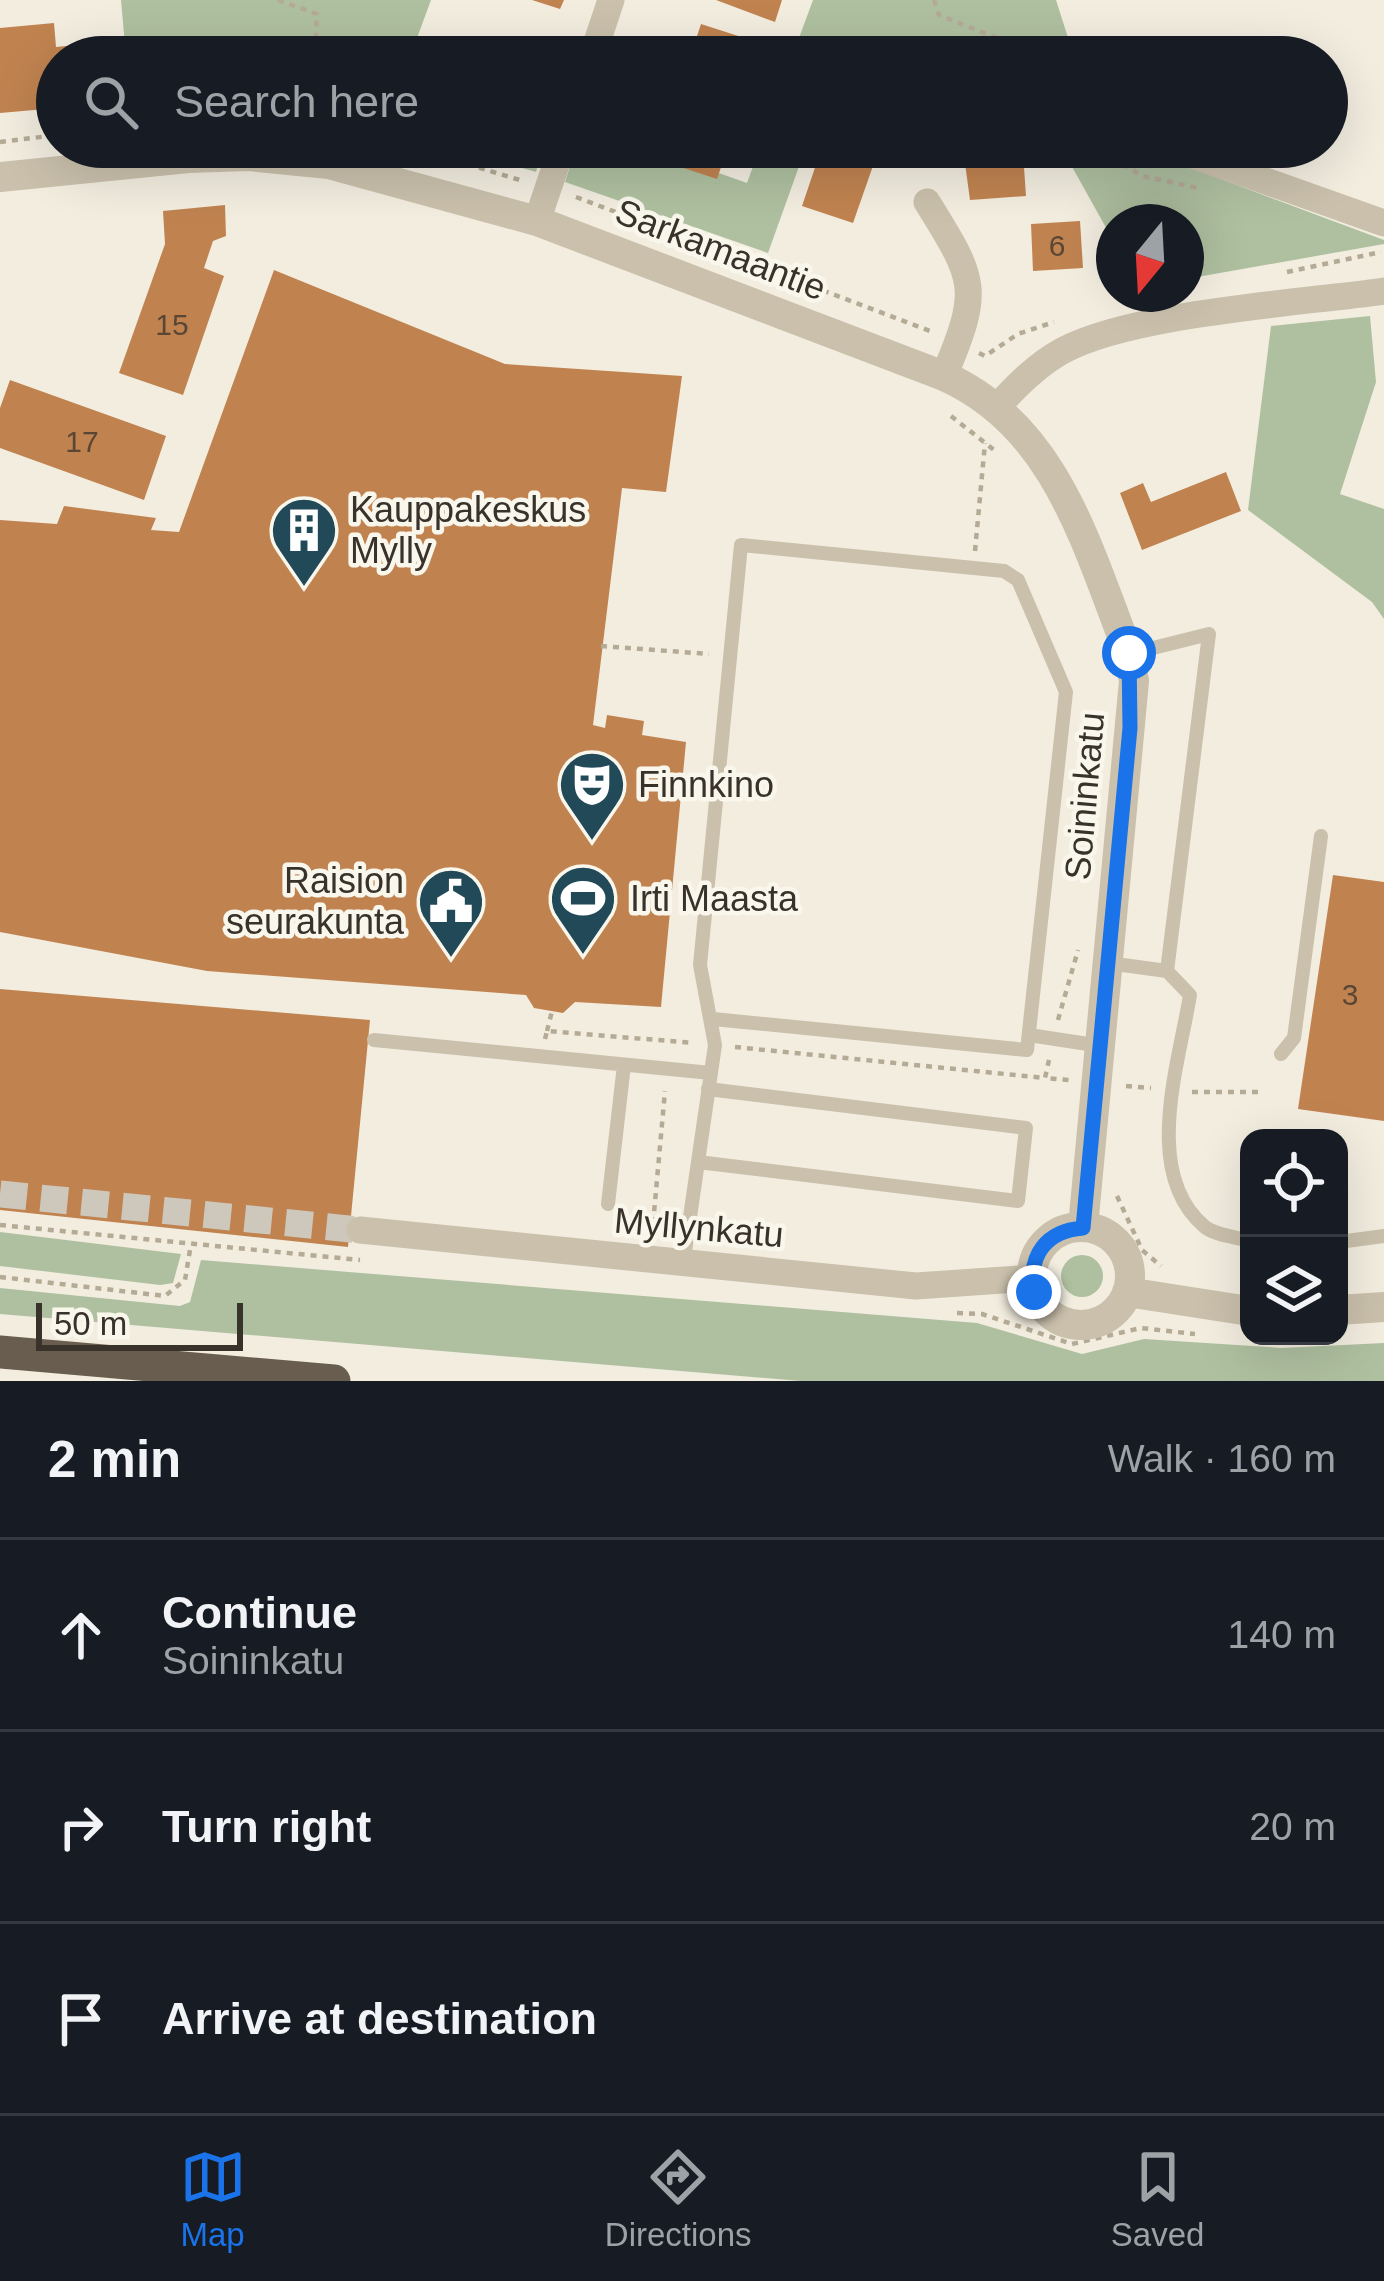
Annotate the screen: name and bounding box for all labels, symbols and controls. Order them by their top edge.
search box [36,36,1348,168]
icon: search [78,69,144,135]
text: Search here [174,76,419,127]
street label: Sarkamaantie [610,191,832,308]
north arrow [1096,204,1204,312]
house number: 6 [1049,229,1065,262]
house number: 15 [155,308,189,341]
house number: 17 [65,425,99,458]
place label: Kauppakeskus Mylly [350,489,586,571]
building icon: Kauppakeskus Mylly [269,495,339,589]
route start [1102,626,1156,680]
street label: Soininkatu [1057,711,1112,882]
theatre icon: Finnkino [557,749,627,843]
place label: Finnkino [638,764,774,805]
place label: Raision seurakunta [226,860,405,942]
sports icon: Irti Maasta [548,863,618,957]
public building icon: Raision seurakunta [416,866,486,960]
place label: Irti Maasta [630,878,799,919]
house number: 3 [1342,978,1358,1011]
map controls [1240,1129,1348,1345]
button: locate [1240,1129,1348,1237]
street label: Myllynkatu [612,1200,785,1255]
button: layers [1240,1237,1348,1345]
route end [1007,1265,1061,1319]
scale bar [36,1297,243,1350]
text: 50 m [54,1305,127,1342]
text: 2 min [48,1431,181,1488]
text: Walk · 160 m [1108,1437,1336,1480]
text: Continue [162,1587,357,1638]
icon: ahead [48,1602,114,1668]
text: 140 m [1228,1613,1336,1656]
text: Soininkatu [162,1639,344,1682]
icon: right [48,1794,114,1860]
text: Turn right [162,1801,371,1852]
text: 20 m [1249,1805,1336,1848]
icon: arrive [48,1986,114,2052]
text: Arrive at destination [162,1993,597,2044]
tab: Map [180,2144,246,2254]
tab: Directions [605,2144,752,2254]
tab: Saved [1111,2144,1204,2254]

